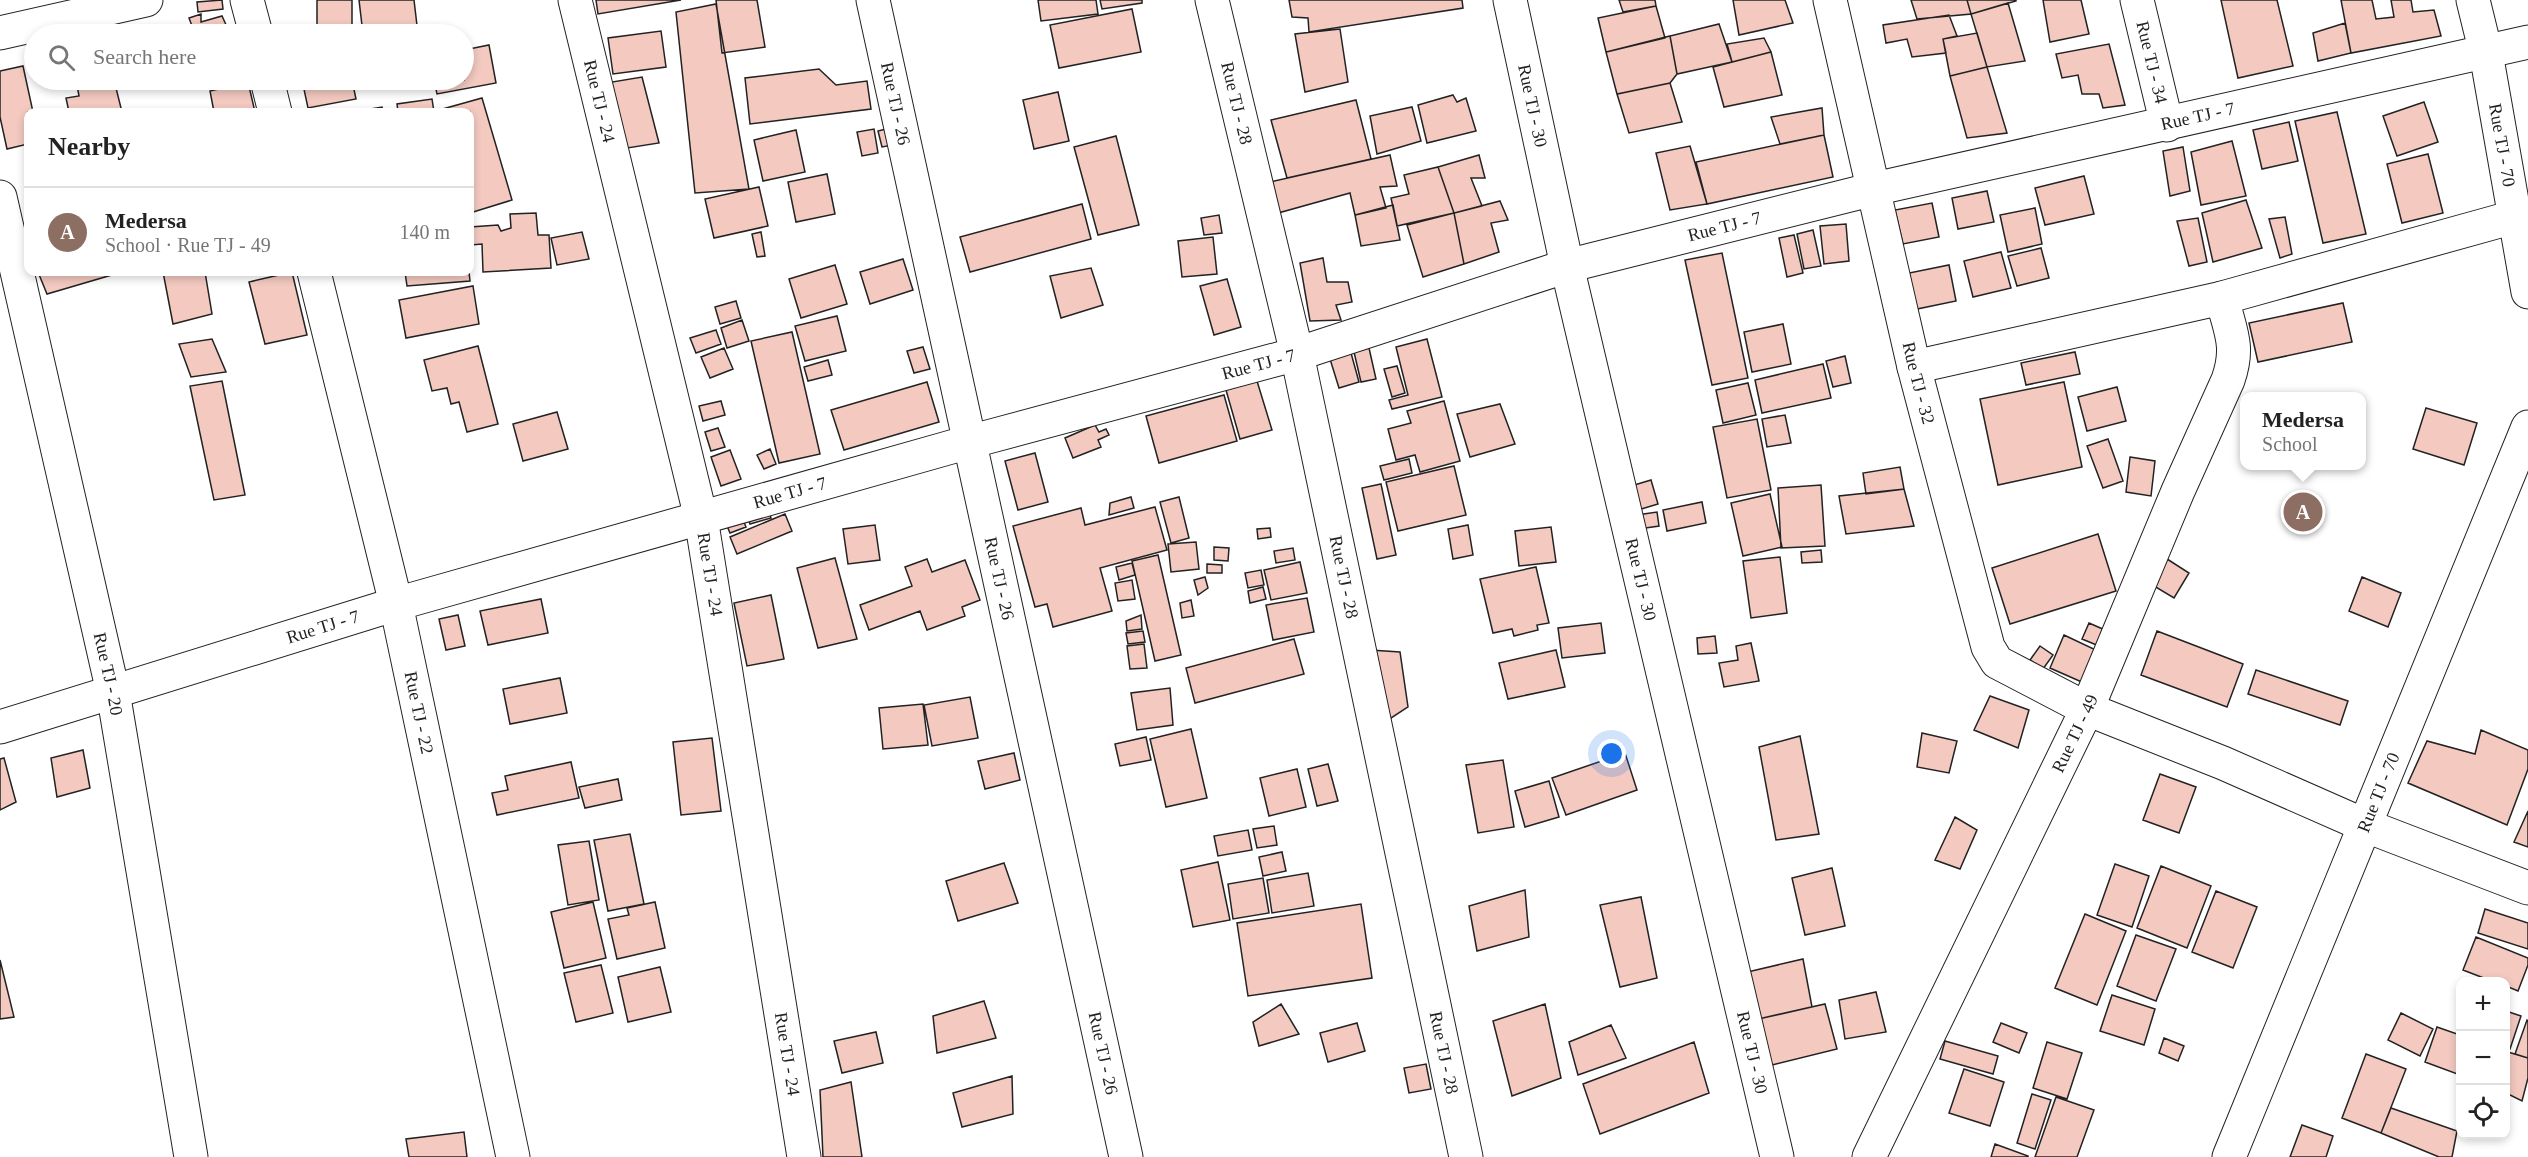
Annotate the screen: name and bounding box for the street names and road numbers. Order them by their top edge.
street label: Rue TJ - 34 [2132,19,2171,106]
street label: Rue TJ - 24 [580,58,619,144]
street label: Rue TJ - 26 [877,60,914,147]
street label: Rue TJ - 28 [1217,60,1256,146]
street label: Rue TJ - 30 [1514,62,1551,149]
street label: Rue TJ - 7 [2159,98,2237,134]
street label: Rue TJ - 70 [2485,102,2519,188]
street label: Rue TJ - 7 [1686,208,1763,245]
street label: Rue TJ - 32 [1899,340,1939,426]
street label: Rue TJ - 7 [1220,345,1298,384]
street label: Rue TJ - 7 [751,473,829,512]
street label: Rue TJ - 24 [693,531,727,617]
street label: Rue TJ - 28 [1325,534,1362,620]
street label: Rue TJ - 26 [981,535,1018,622]
street label: Rue TJ - 30 [1621,536,1660,623]
street label: Rue TJ - 7 [284,606,362,647]
street label: Rue TJ - 20 [90,630,127,717]
street label: Rue TJ - 22 [400,669,437,756]
street label: Rue TJ - 49 [2048,691,2102,776]
street label: Rue TJ - 70 [2353,750,2404,835]
street label: Rue TJ - 28 [1426,1009,1462,1096]
street label: Rue TJ - 30 [1733,1009,1772,1096]
street label: Rue TJ - 26 [1085,1010,1122,1096]
street label: Rue TJ - 24 [771,1011,804,1097]

